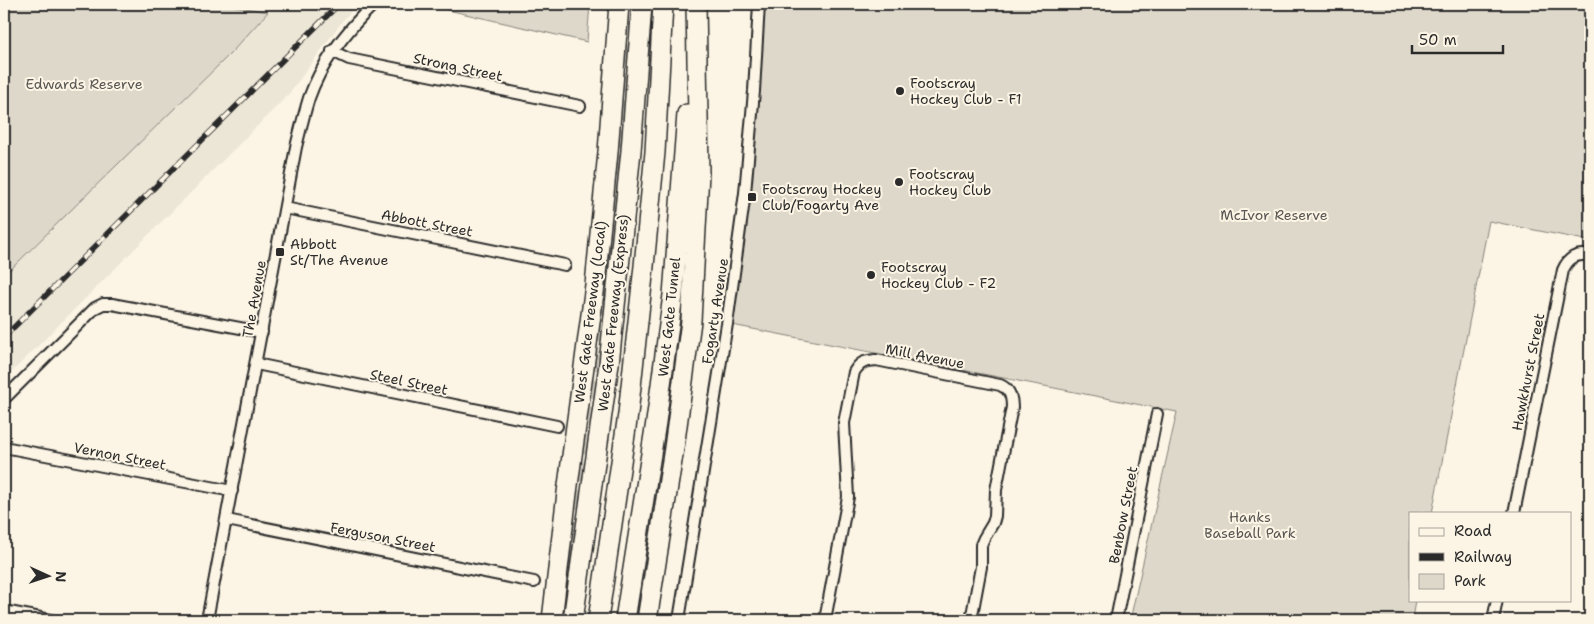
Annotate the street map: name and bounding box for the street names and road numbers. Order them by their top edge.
street label: Strong Street [412,49,504,85]
street label: Abbott Street [380,205,474,241]
street label: West Gate Freeway (Express) [594,214,632,412]
street label: West Gate Freeway (Local) [570,220,610,404]
street label: West Gate Tunnel [654,256,684,378]
street label: Fogarty Avenue [698,257,732,365]
street label: The Avenue [238,259,270,339]
street label: Hawkhurst Street [1508,312,1548,432]
street label: Mill Avenue [884,340,966,372]
street label: Steel Street [368,365,450,399]
street label: Vernon Street [72,438,168,474]
street label: Benbow Street [1105,465,1141,565]
street label: Ferguson Street [329,518,437,556]

